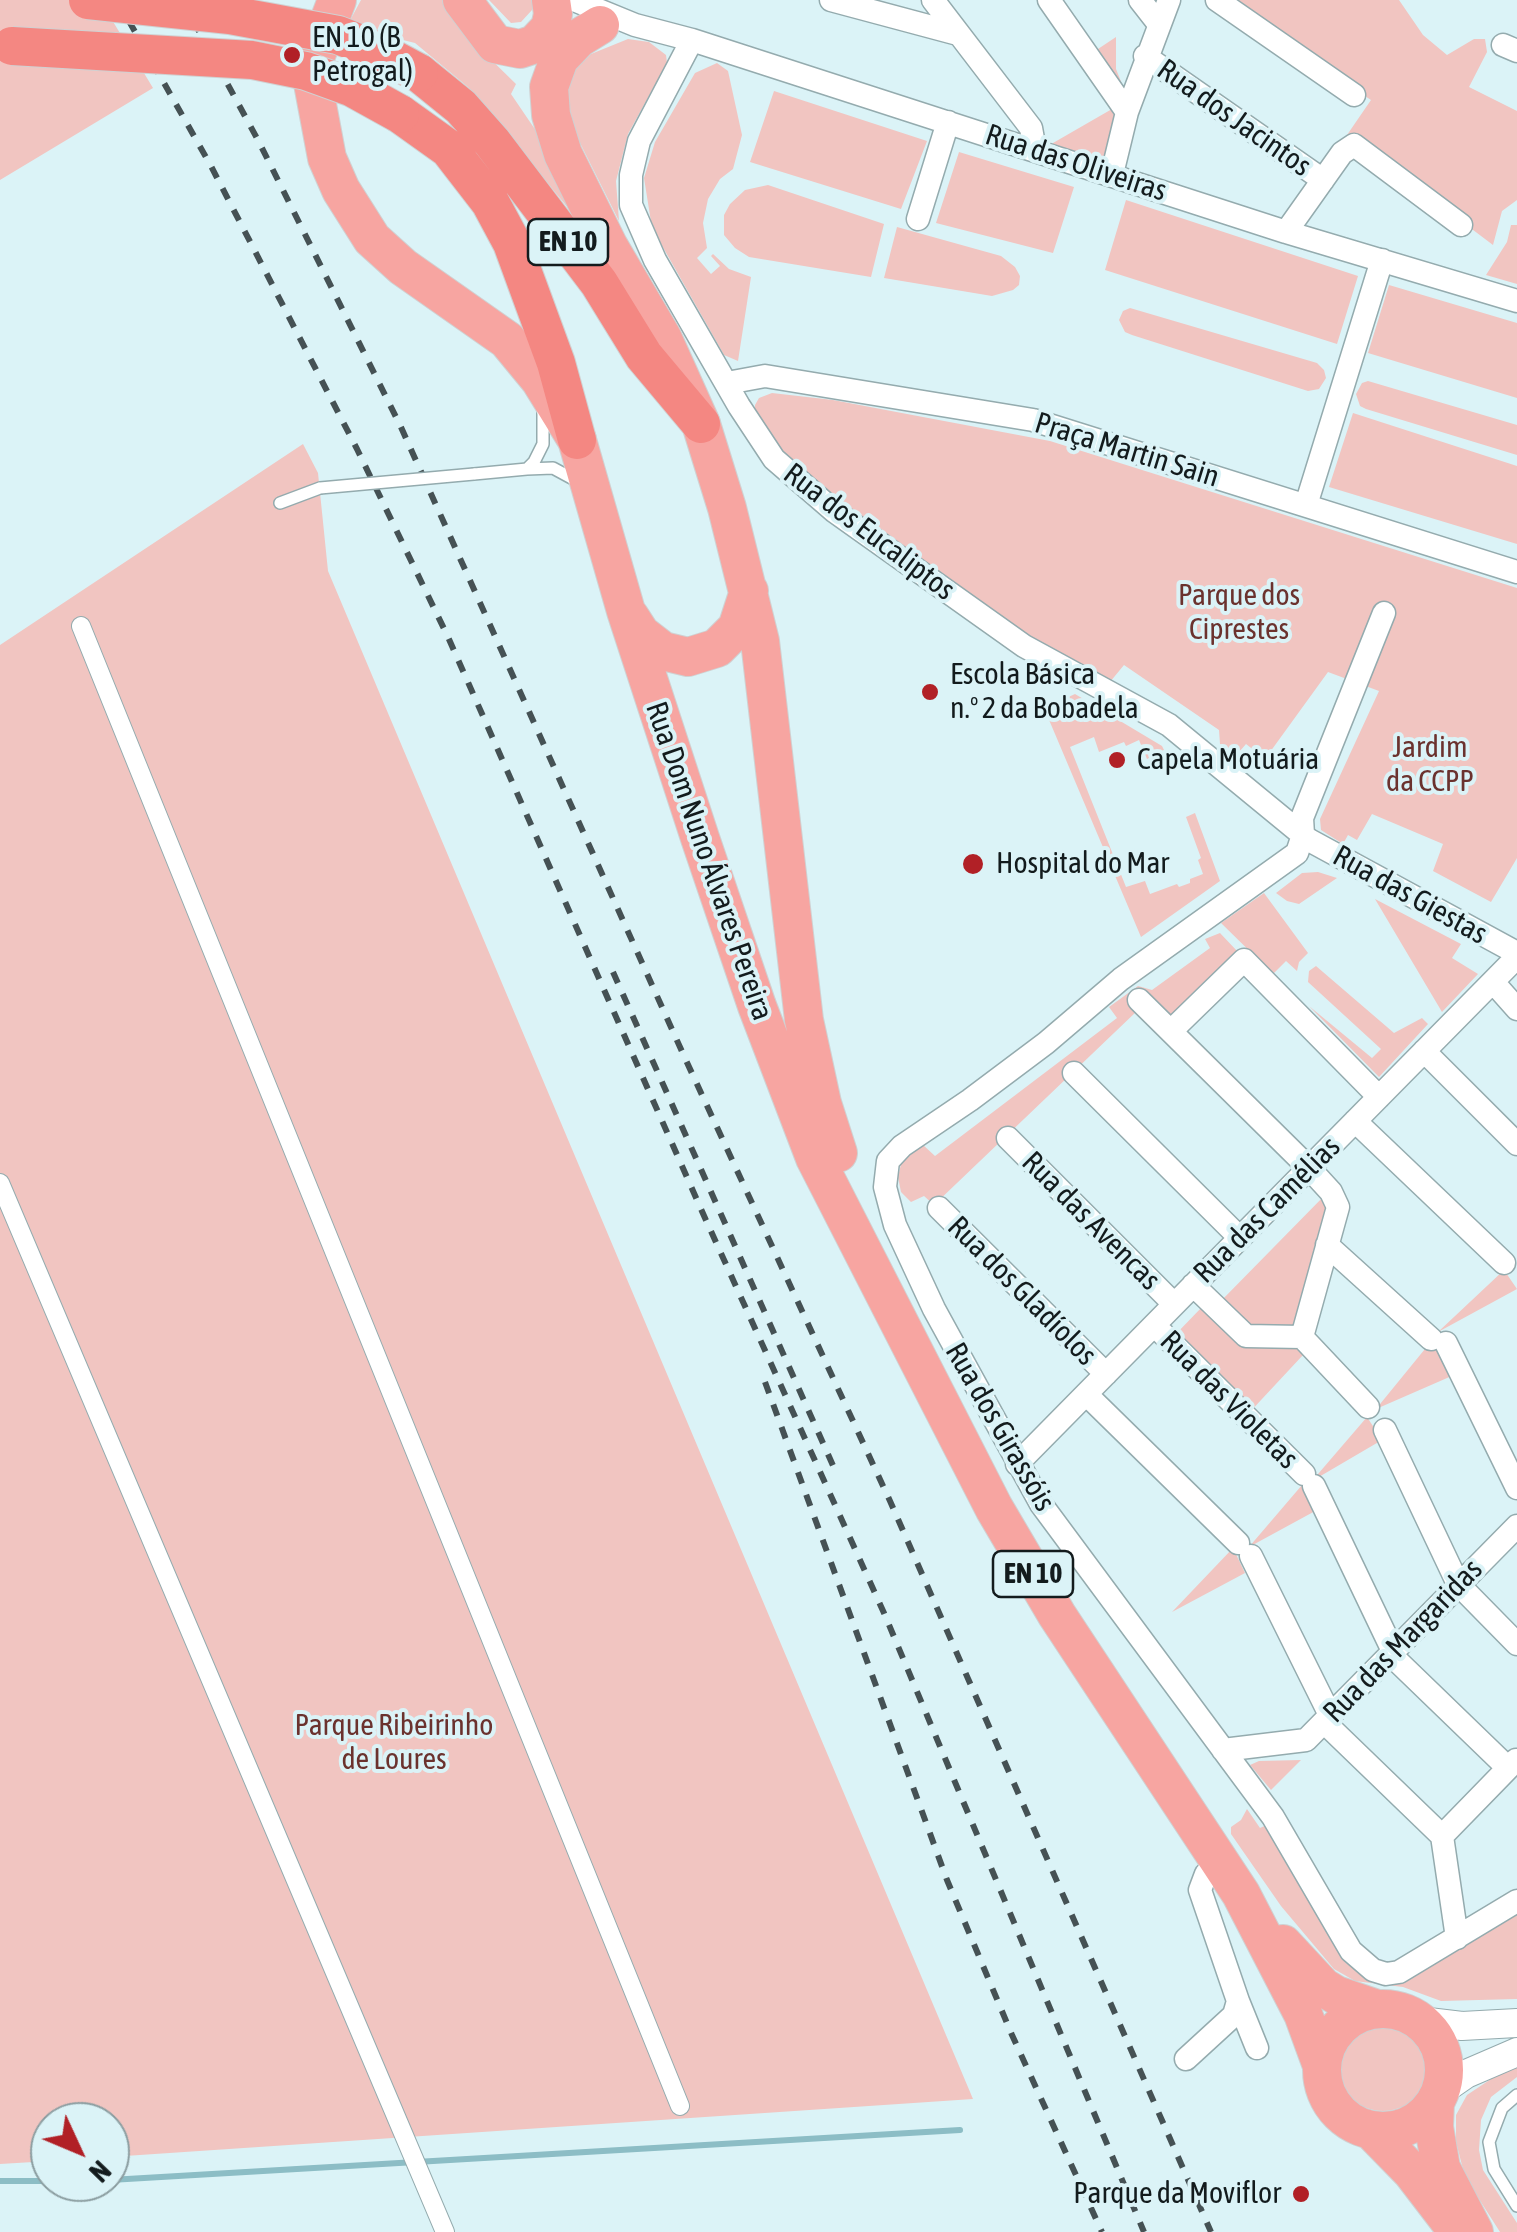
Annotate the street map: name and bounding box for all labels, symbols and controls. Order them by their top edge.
place label: EN 10 (B Petrogal) [312,20,413,90]
marker: EN 10 (B Petrogal) [281,44,303,66]
street label: Rua dos Jacintos [1150,52,1318,184]
street label: Rua das Oliveiras [981,117,1171,209]
road number: EN 10 [528,219,608,265]
street label: Praça Martin Sain [1030,405,1224,495]
street label: Rua dos Eucaliptos [776,456,962,608]
park label: Parque dos Ciprestes [1178,578,1300,648]
place label: Escola Básica n.º 2 da Bobadela [950,657,1139,728]
marker: Escola Básica n.º 2 da Bobadela [919,681,941,703]
street label: Rua Dom Nuno Álvares Pereira [638,697,780,1025]
park label: Jardim da CCPP [1386,730,1474,800]
place label: Capela Motuária [1137,742,1319,778]
marker: Capela Motuária [1106,749,1128,771]
street label: Rua das Giestas [1327,838,1493,952]
place label: Hospital do Mar [996,846,1169,882]
marker: Hospital do Mar [960,851,986,877]
street label: Rua das Camélias [1186,1129,1348,1291]
street label: Rua das Avencas [1014,1144,1168,1298]
street label: Rua dos Gladíolos [940,1209,1104,1373]
street label: Rua das Violetas [1152,1323,1306,1477]
street label: Rua dos Girassóis [937,1336,1063,1518]
road number: EN 10 [993,1551,1073,1597]
street label: Rua das Margaridas [1316,1552,1490,1730]
park label: Parque Ribeirinho de Loures [295,1708,493,1778]
north arrow [30,2102,130,2202]
text: N [83,2154,117,2189]
place label: Parque da Moviflor [1073,2176,1281,2212]
marker: Parque da Moviflor [1290,2183,1312,2205]

